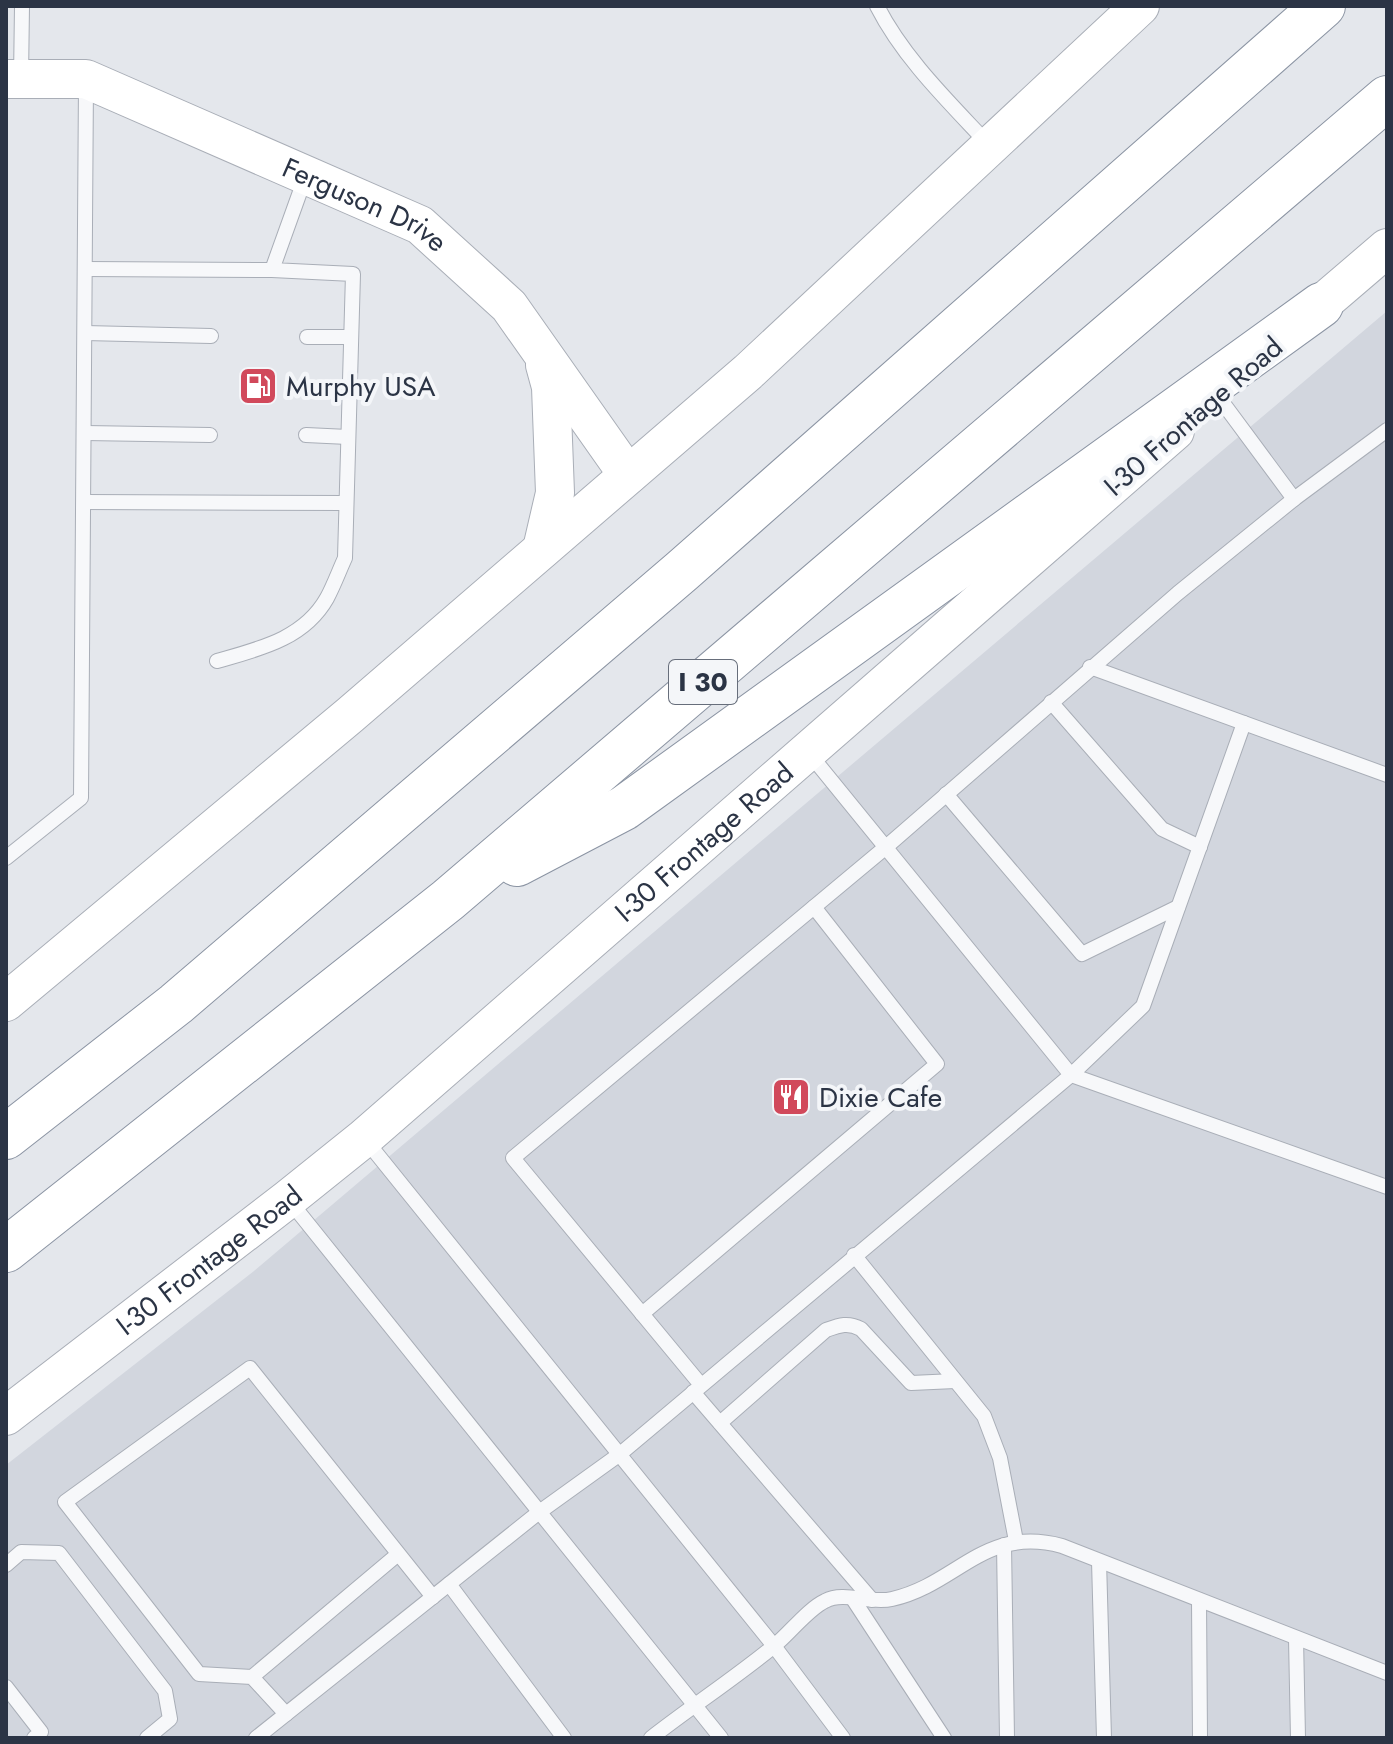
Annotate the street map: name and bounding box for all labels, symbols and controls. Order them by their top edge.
street label: Ferguson Drive [276,147,457,262]
street label: I-30 Frontage Road [1095,327,1292,506]
fuel station icon: Murphy USA [237,365,279,407]
place label: Murphy USA [286,366,436,407]
road number: I 30 [669,660,737,704]
street label: I-30 Frontage Road [606,753,802,932]
restaurant icon: Dixie Cafe [770,1076,812,1118]
place label: Dixie Cafe [819,1077,942,1118]
street label: I-30 Frontage Road [107,1175,311,1345]

